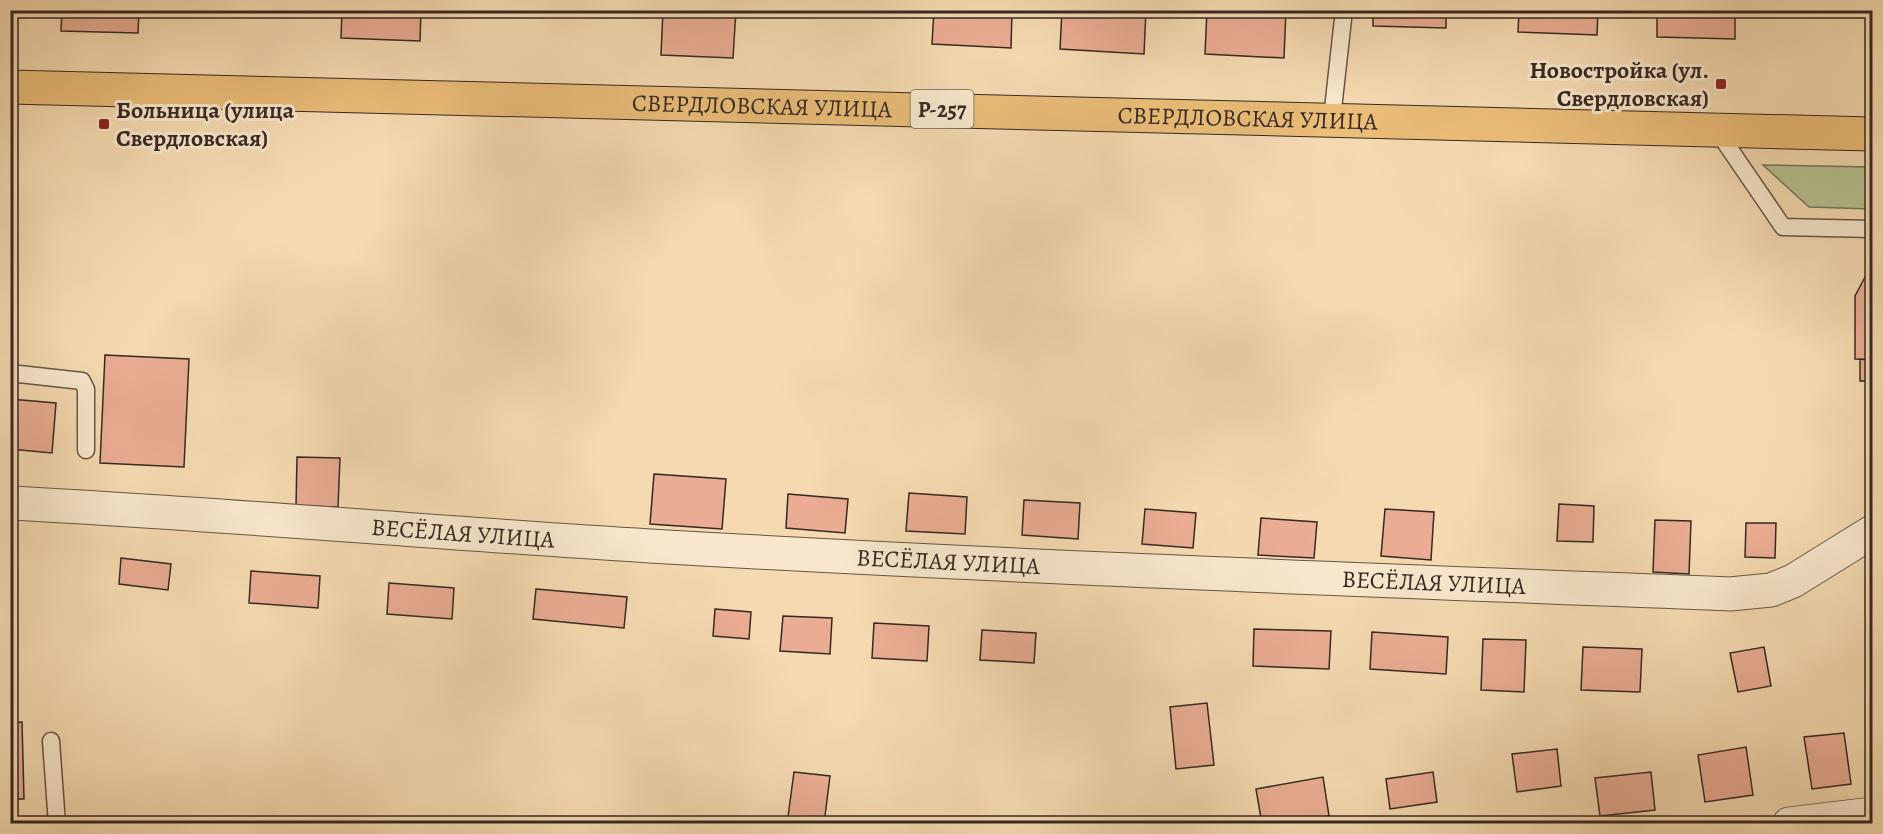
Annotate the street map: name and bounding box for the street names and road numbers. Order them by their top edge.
street label: СВЕРДЛОВСКАЯ УЛИЦА [631,87,893,125]
road number: Р-257 [910,90,974,128]
street label: СВЕРДЛОВСКАЯ УЛИЦА [1117,99,1379,138]
street label: ВЕСЁЛАЯ УЛИЦА [370,511,557,556]
street label: ВЕСЁЛАЯ УЛИЦА [855,541,1042,582]
street label: ВЕСЁЛАЯ УЛИЦА [1341,563,1527,602]

